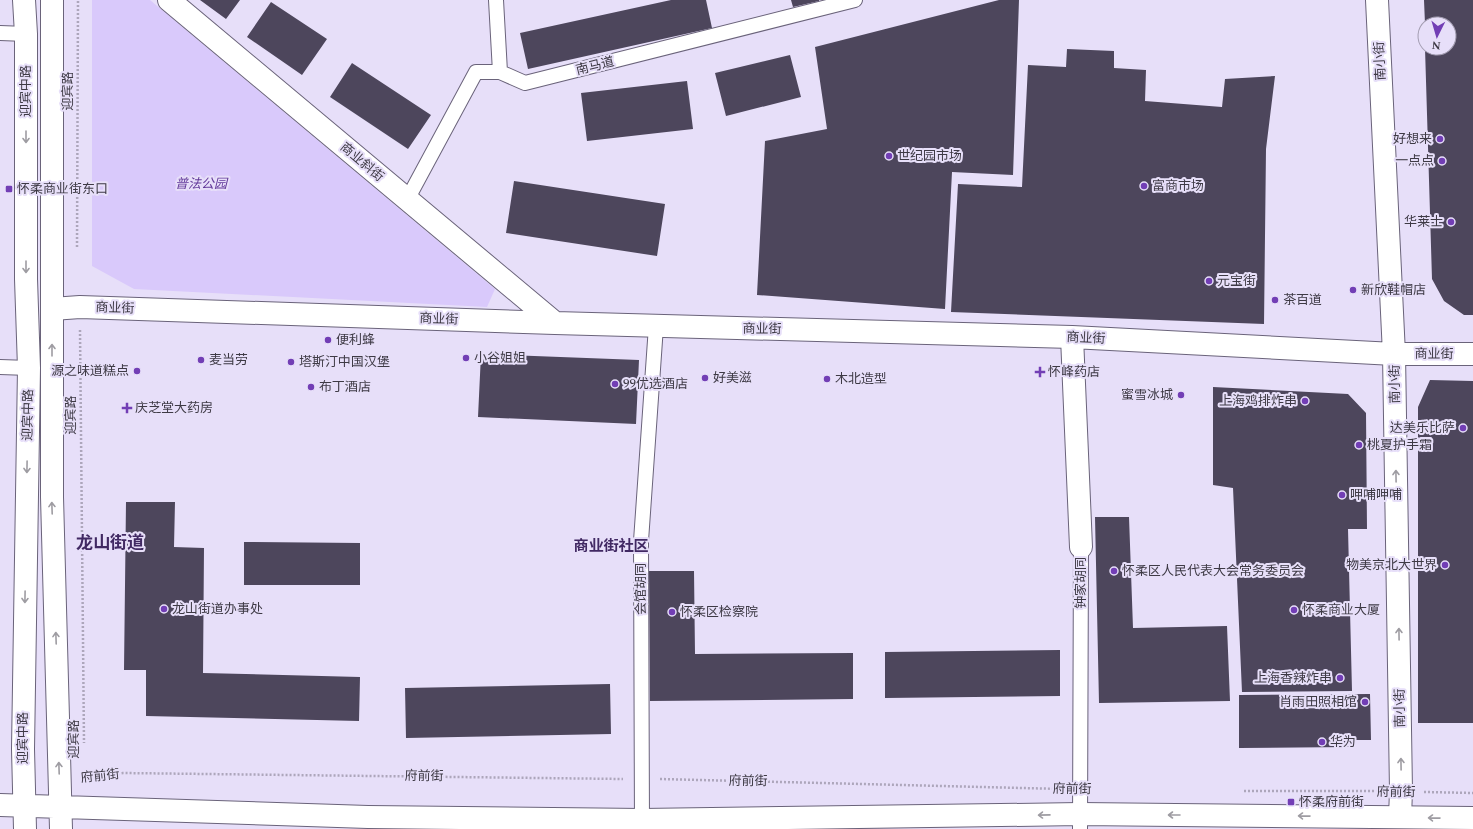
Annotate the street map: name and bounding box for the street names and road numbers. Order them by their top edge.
street label: 南小街 [1369,41,1391,81]
street label: 南马道 [574,52,616,80]
street label: 迎宾中路 [16,65,36,117]
street label: 迎宾路 [58,71,78,111]
street label: 商业斜街 [336,138,388,186]
street label: 商业街 [95,297,135,319]
street label: 商业街 [419,308,459,330]
street label: 商业街 [742,319,782,339]
street label: 商业街 [1066,327,1106,349]
street label: 商业街 [1414,344,1454,364]
street label: 南小街 [1385,364,1405,404]
street label: 迎宾中路 [18,389,38,441]
street label: 迎宾路 [61,395,81,435]
street label: 钟家胡同 [1071,557,1091,609]
street label: 会馆胡同 [631,563,651,615]
street label: 南小街 [1390,688,1410,728]
street label: 迎宾中路 [13,712,33,764]
street label: 迎宾路 [64,719,84,759]
street label: 府前街 [80,764,120,788]
street label: 府前街 [404,766,444,786]
street label: 府前街 [728,771,768,791]
street label: 府前街 [1052,779,1092,799]
street label: 府前街 [1376,782,1416,802]

